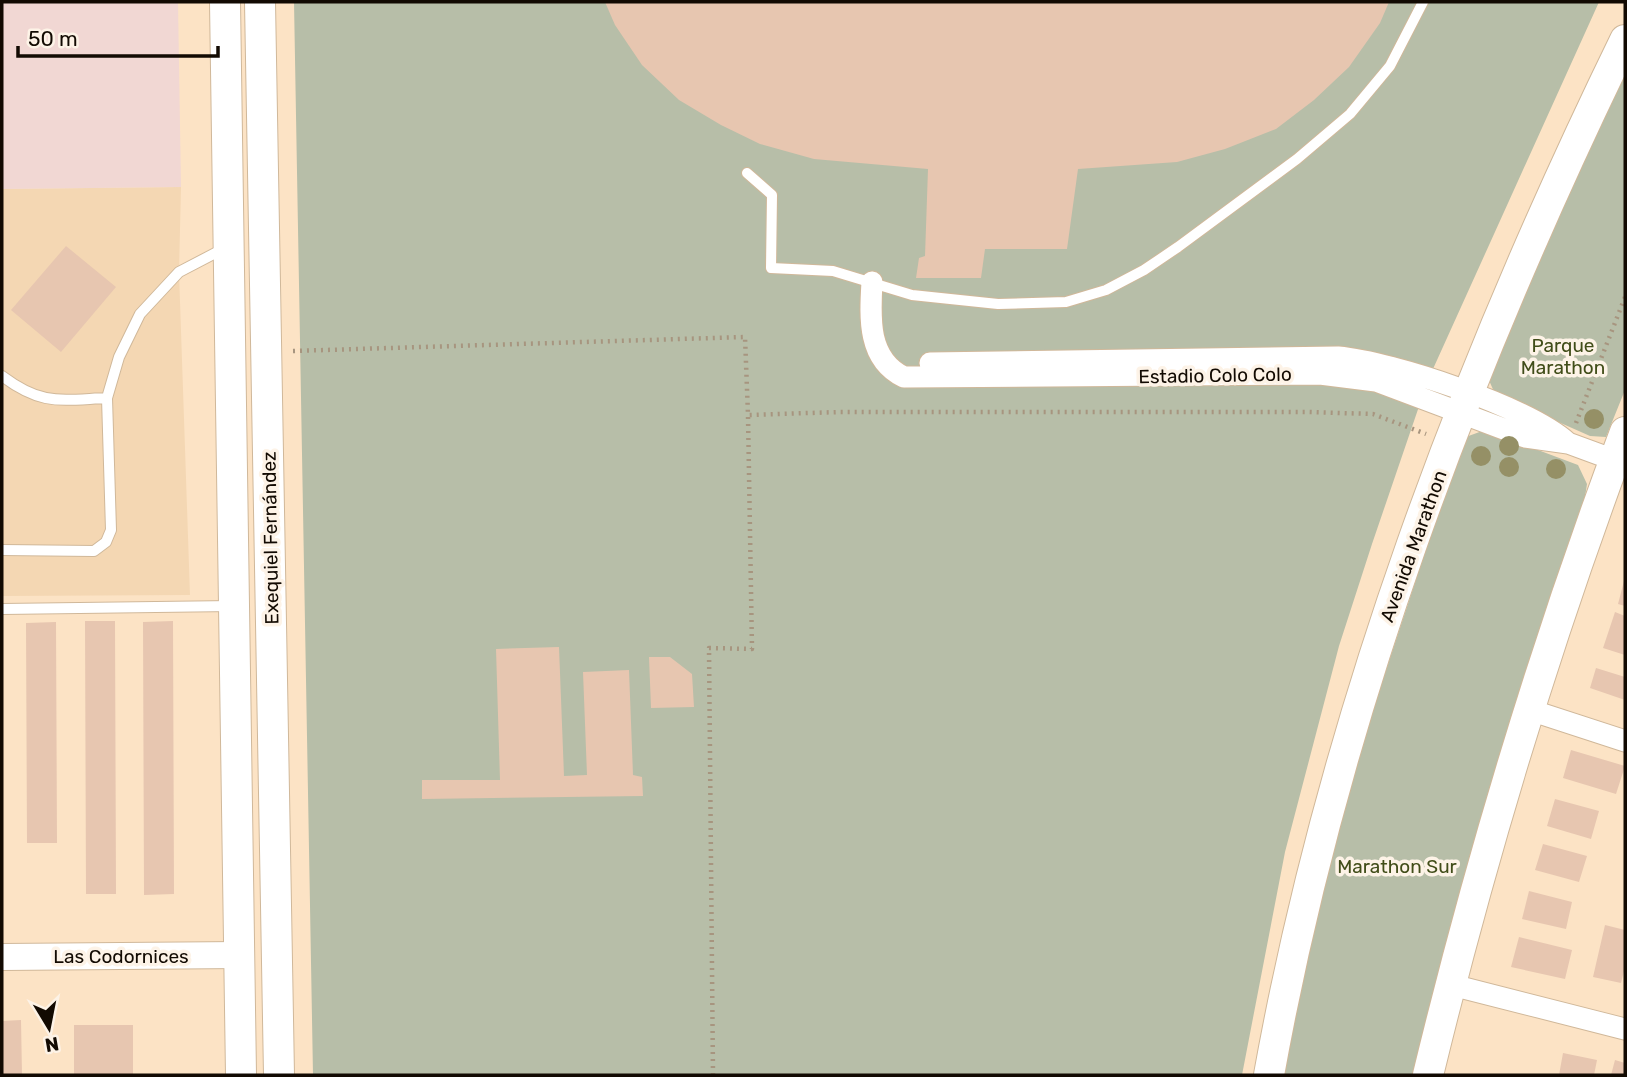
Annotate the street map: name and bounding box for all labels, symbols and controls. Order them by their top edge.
scale bar [18,14,217,58]
text: 50 m [28,26,78,51]
park label: Parque Marathon [1521,334,1605,379]
street label: Estadio Colo Colo [1138,363,1292,388]
street label: Exequiel Fernández [257,451,284,625]
street label: Avenida Marathon [1375,467,1452,625]
park label: Marathon Sur [1337,855,1458,878]
street label: Las Codornices [53,945,189,968]
north arrow [14,993,84,1063]
text: N [43,1032,61,1057]

